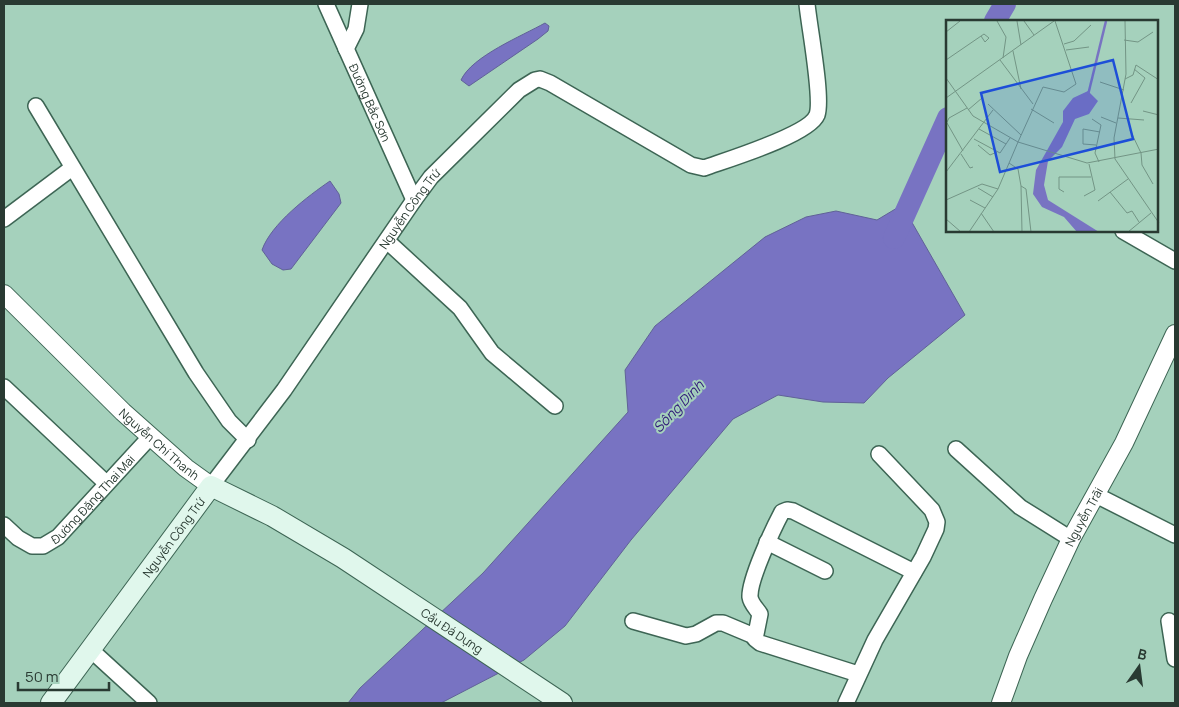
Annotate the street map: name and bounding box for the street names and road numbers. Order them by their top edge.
street label: Đường Bắc Sơn [345,61,395,144]
street label: Nguyễn Công Trứ [375,164,444,252]
street label: Nguyễn Chí Thanh [116,404,203,483]
street label: Đường Đặng Thai Mai [48,451,138,548]
street label: Nguyễn Trãi [1060,484,1107,549]
street label: Nguyễn Công Trứ [138,493,209,581]
street label: Cầu Đá Dựng [418,603,487,657]

